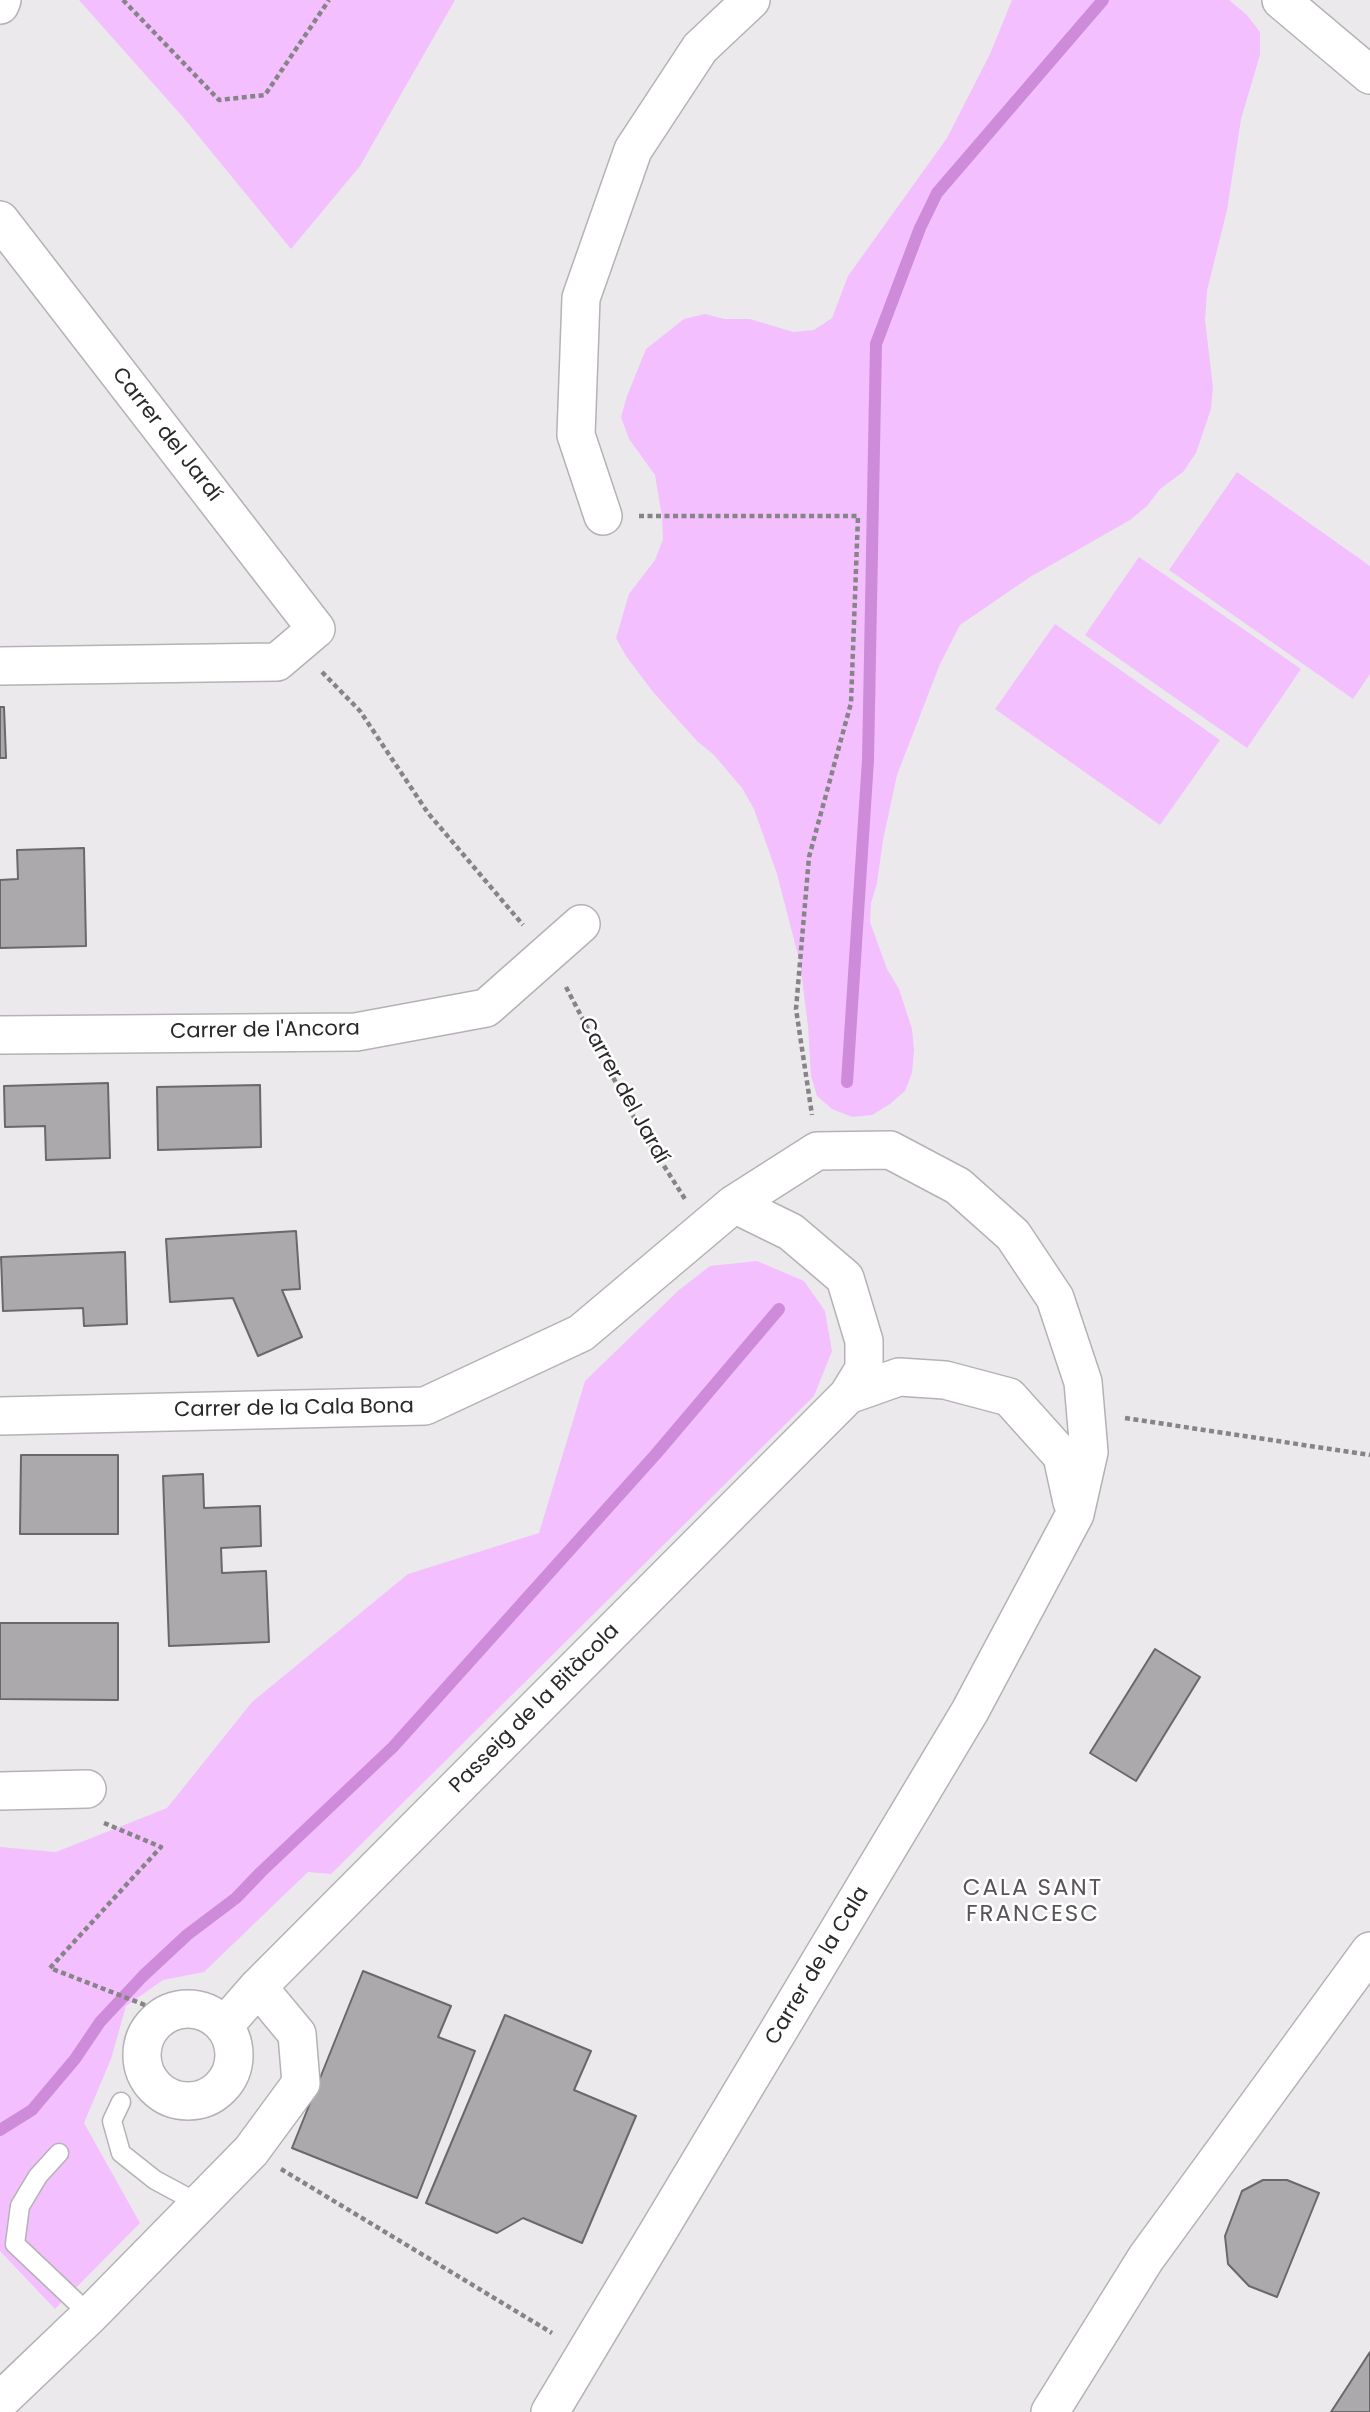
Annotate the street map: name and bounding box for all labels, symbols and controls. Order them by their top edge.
street label: Carrer del Jardí [106,363,226,507]
street label: Carrer del Jardí [572,1014,674,1168]
street label: Carrer de l'Ancora [170,1017,360,1045]
street label: Carrer de la Cala Bona [174,1394,414,1424]
street label: Passeig de la Bitàcola [445,1619,625,1799]
district label: CALA SANT FRANCESC [964,1875,1102,1929]
street label: Carrer de la Cala [761,1882,875,2050]

